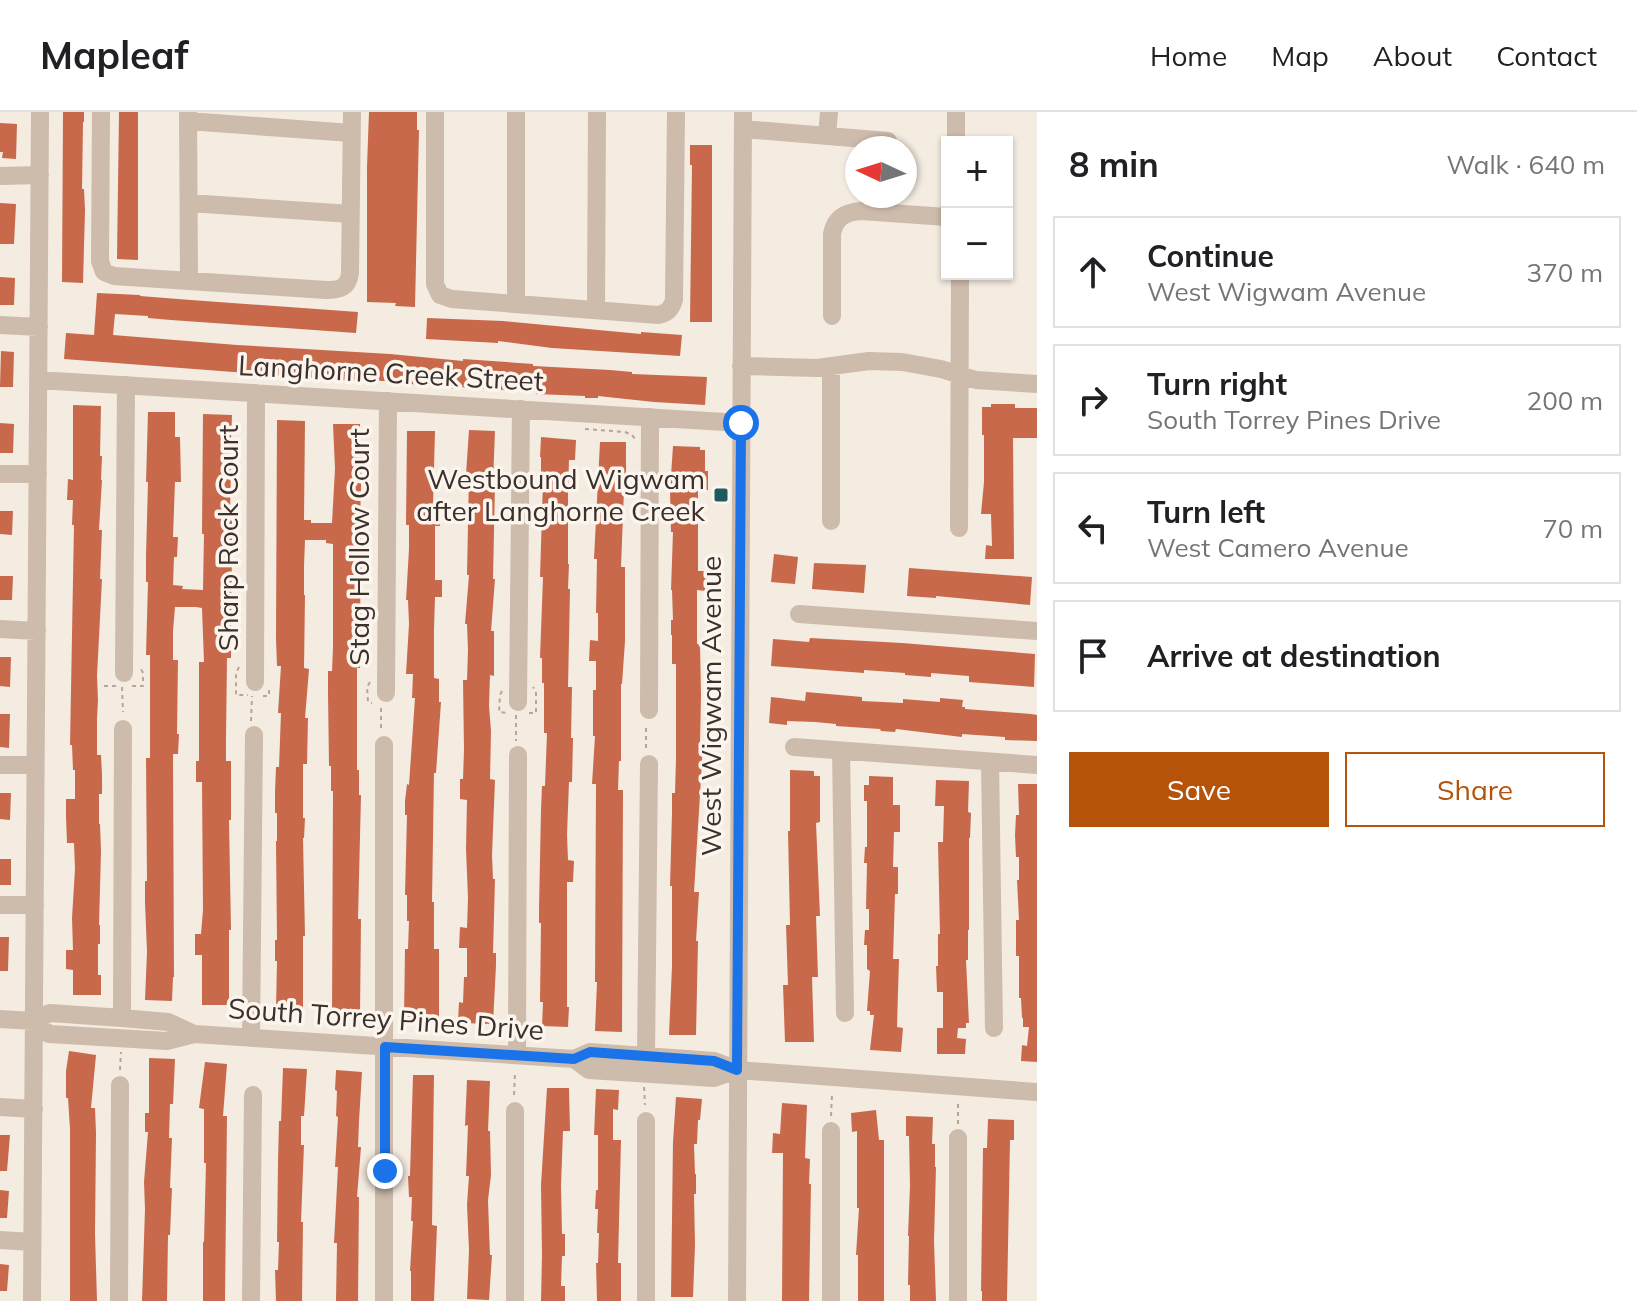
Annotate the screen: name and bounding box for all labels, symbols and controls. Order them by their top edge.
text: Mapleaf [40,31,188,79]
text: Home [1150,38,1227,73]
text: Map [1271,38,1329,73]
text: About [1373,38,1452,73]
text: Contact [1496,38,1597,73]
north arrow [845,136,917,208]
map controls [941,136,1013,280]
button: + [941,136,1013,208]
text: 8 min [1069,143,1159,186]
text: Walk · 640 m [1446,148,1605,181]
button: − [941,208,1013,280]
text: Continue [1147,237,1274,275]
icon: ahead [1071,250,1115,294]
text: 370 m [1527,256,1603,289]
text: West Wigwam Avenue [1147,275,1426,308]
street label: Langhorne Creek Street [238,347,545,398]
text: Turn right [1147,365,1287,403]
icon: right [1071,378,1115,422]
text: 200 m [1527,384,1603,417]
text: South Torrey Pines Drive [1147,403,1441,436]
route start [723,405,759,441]
street label: Sharp Rock Court [210,425,245,651]
street label: Stag Hollow Court [341,428,376,666]
place label: Westbound Wigwam after Langhorne Creek [416,461,706,528]
marker: Westbound Wigwam after Langhorne Creek [712,486,730,504]
text: Turn left [1147,493,1265,531]
icon: left [1071,506,1115,550]
text: 70 m [1542,512,1603,545]
text: West Camero Avenue [1147,531,1409,564]
street label: West Wigwam Avenue [693,556,728,856]
icon: arrive [1071,634,1115,678]
text: Arrive at destination [1147,637,1441,675]
button: Save [1069,752,1329,827]
button: Share [1345,752,1605,827]
street label: South Torrey Pines Drive [227,990,545,1047]
route end [367,1153,403,1189]

